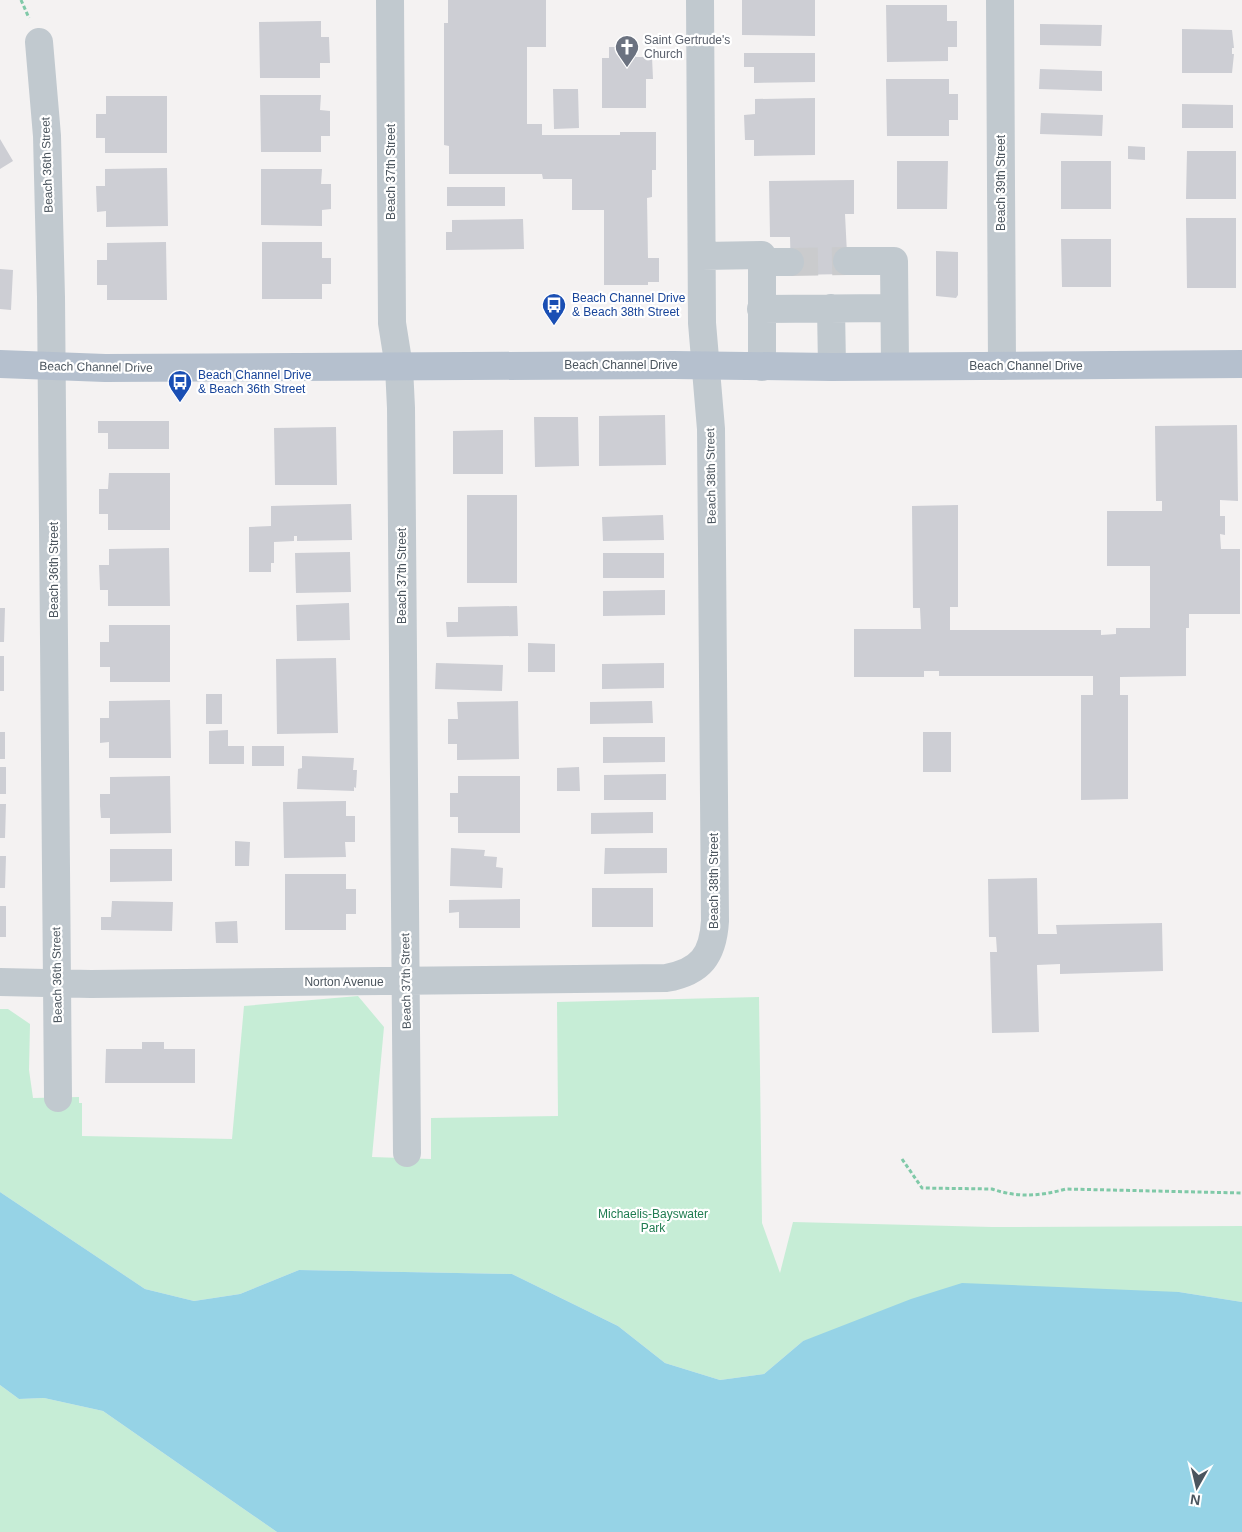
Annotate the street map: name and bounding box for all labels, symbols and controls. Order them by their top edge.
place label: Saint Gertrude's Church [644,33,730,61]
church icon: Saint Gertrude's Church [614,34,640,68]
street label: Beach 36th Street [38,116,56,213]
street label: Beach 37th Street [384,123,398,220]
street label: Beach 39th Street [994,134,1008,231]
place label: Beach Channel Drive & Beach 38th Street [572,291,686,319]
bus stop icon: Beach Channel Drive & Beach 38th Street [541,292,567,326]
street label: Beach Channel Drive [564,358,678,372]
street label: Beach Channel Drive [39,359,153,375]
street label: Beach Channel Drive [969,359,1083,373]
place label: Beach Channel Drive & Beach 36th Street [198,368,312,396]
bus stop icon: Beach Channel Drive & Beach 36th Street [167,369,193,403]
street label: Beach 38th Street [703,427,719,524]
street label: Beach 36th Street [47,521,61,618]
street label: Beach 37th Street [395,527,409,624]
street label: Beach 38th Street [707,832,721,929]
street label: Beach 36th Street [49,926,65,1023]
street label: Beach 37th Street [398,932,414,1029]
street label: Norton Avenue [304,975,384,989]
park label: Michaelis-Bayswater Park [598,1207,708,1235]
north arrow [1172,1462,1222,1512]
text: N [1189,1491,1201,1509]

